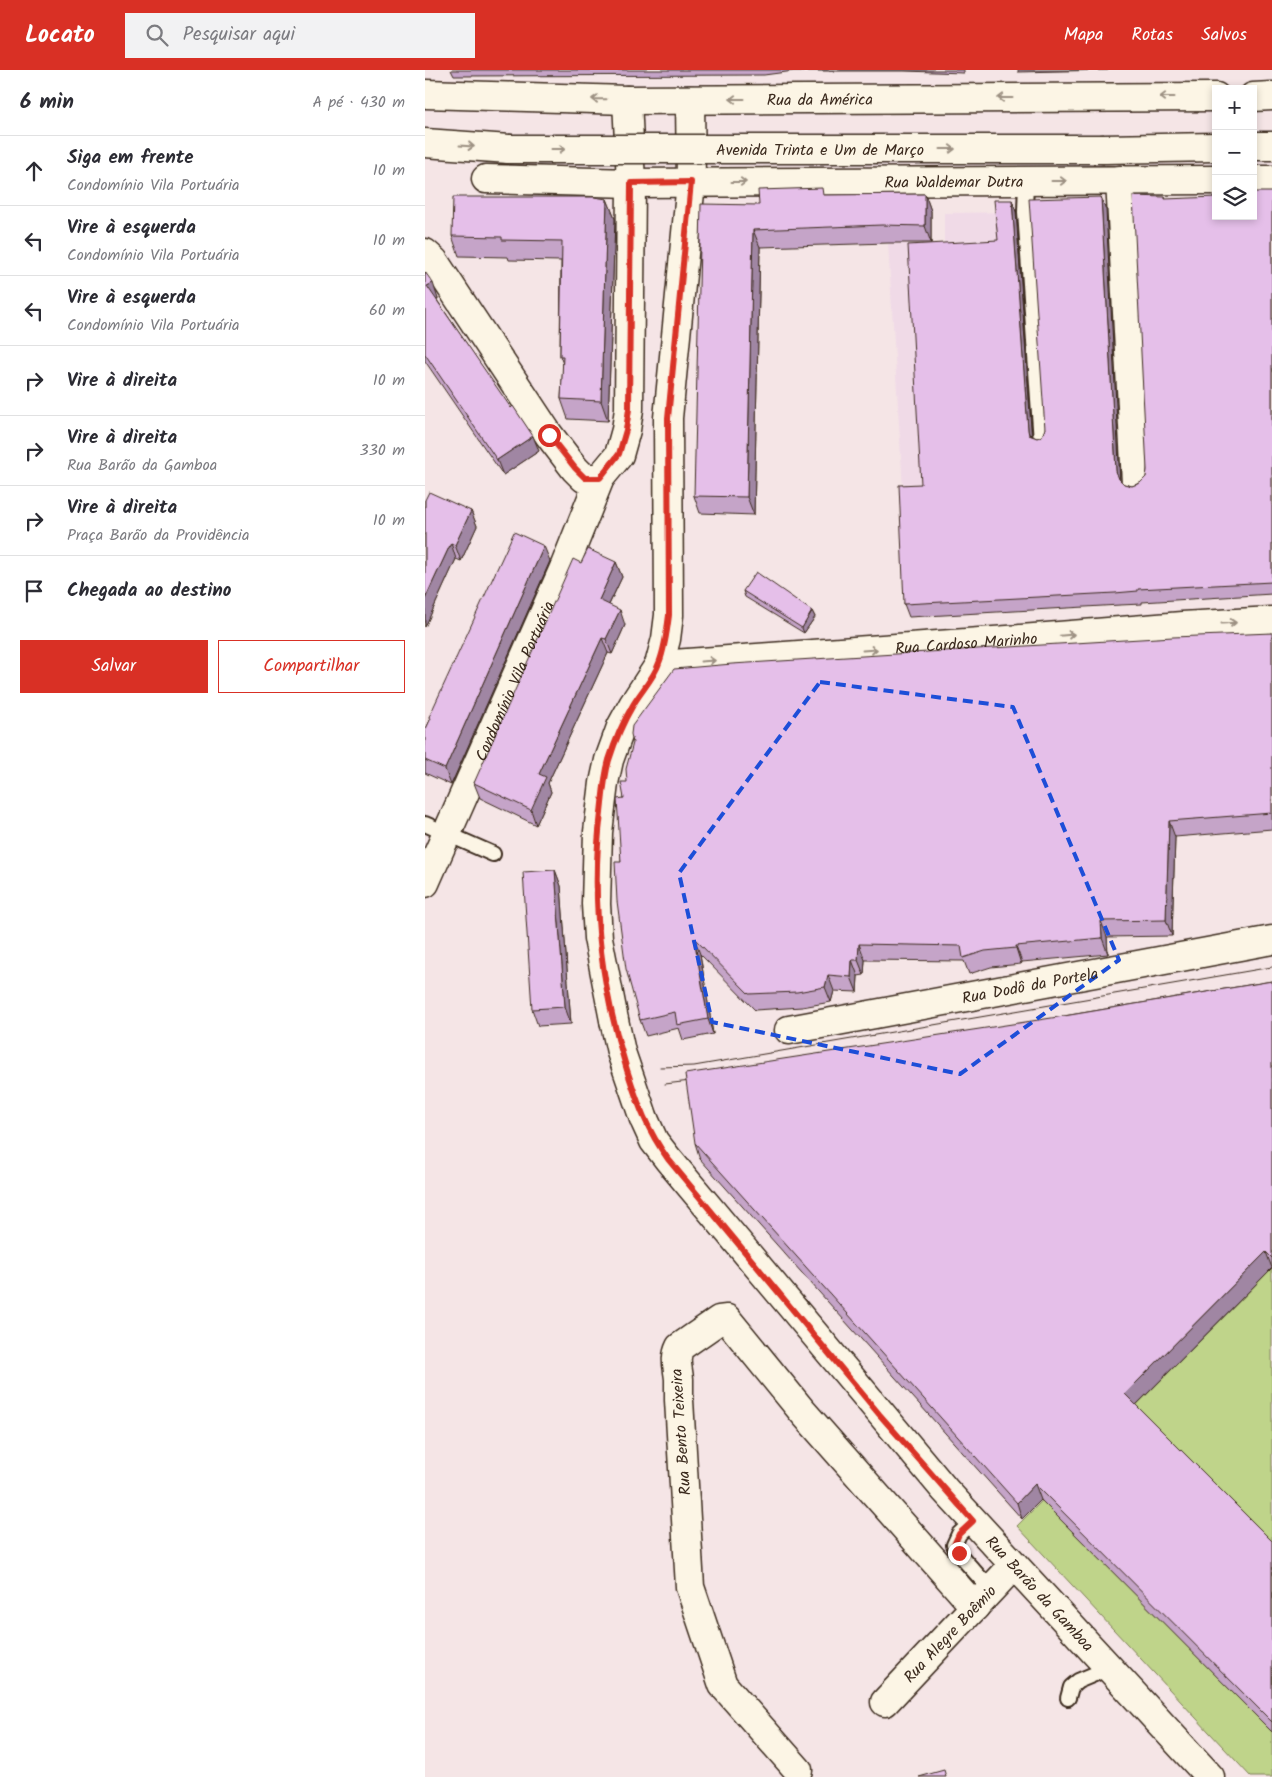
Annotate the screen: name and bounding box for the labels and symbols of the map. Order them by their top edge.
street label: Rua da América [767,88,873,113]
one-way arrow [1159,92,1176,102]
one-way arrow [997,93,1013,103]
one-way arrow [591,94,608,104]
one-way arrow [729,95,745,104]
street label: Avenida Trinta e Um de Março [716,138,924,163]
one-way arrow [459,141,475,151]
one-way arrow [549,144,565,154]
one-way arrow [939,144,955,154]
street label: Rua Waldemar Dutra [884,170,1024,196]
one-way arrow [1051,176,1067,186]
one-way arrow [731,177,747,187]
route start [538,424,561,447]
street label: Condomínio Vila Portuária [469,597,562,765]
one-way arrow [1220,619,1236,628]
street label: Rua Cardoso Marinho [894,627,1038,662]
one-way arrow [1058,631,1074,640]
one-way arrow [861,645,877,654]
one-way arrow [699,657,715,666]
street label: Rua Dodô da Portela [960,962,1100,1012]
street label: Rua Bento Teixeira [665,1368,698,1496]
street label: Rua Barão da Gamboa [979,1530,1099,1658]
route end [948,1542,971,1565]
street label: Rua Alegre Boêmio [898,1580,1003,1689]

